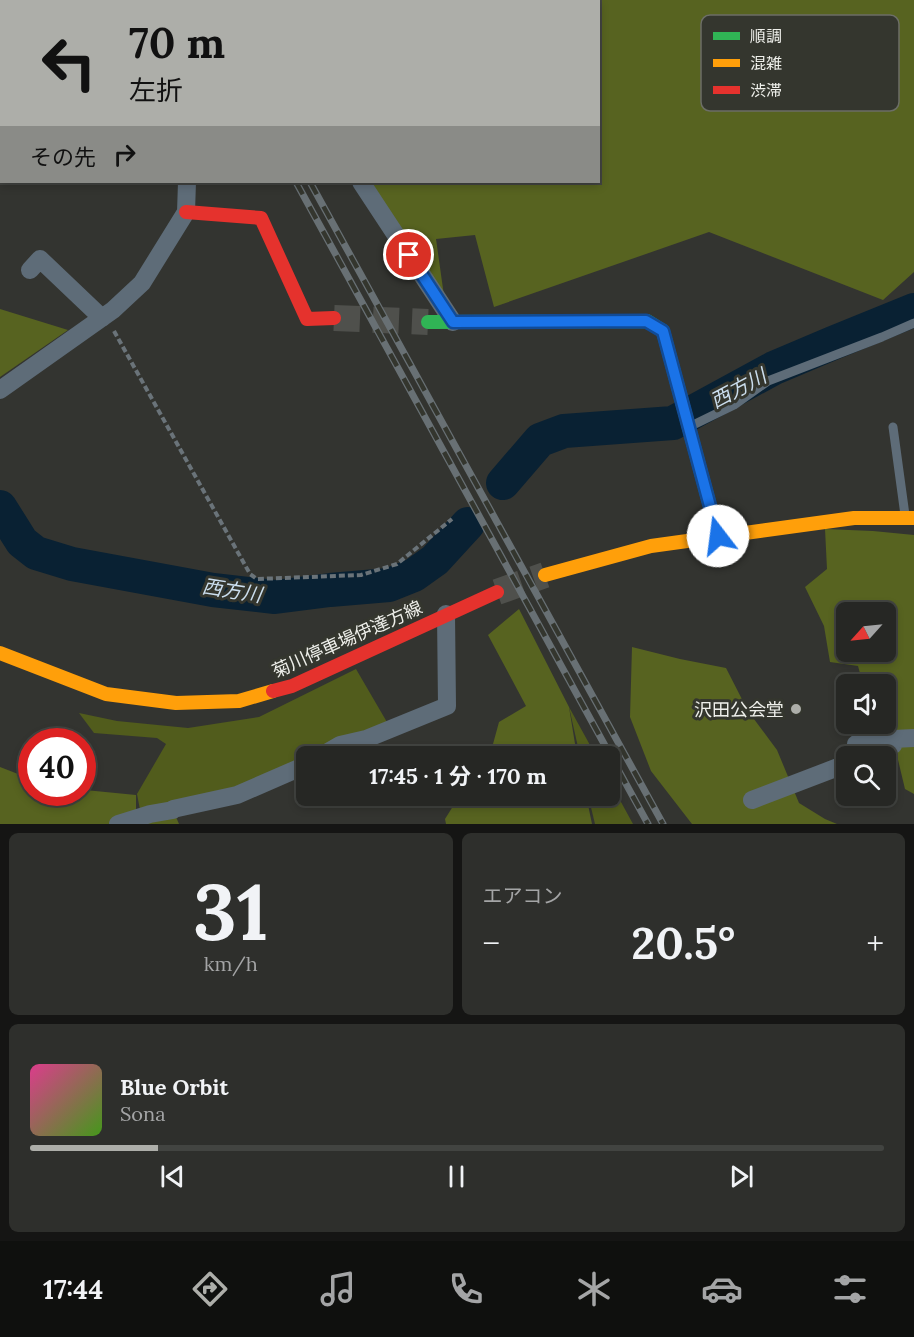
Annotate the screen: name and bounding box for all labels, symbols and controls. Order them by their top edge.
legend [701,15,899,111]
text: 70 m [129,16,225,70]
icon: left [30,24,108,102]
text: 順調 [750,26,782,46]
text: 混雑 [750,53,782,73]
text: 左折 [129,73,183,107]
text: 渋滞 [750,80,782,100]
icon: right [108,138,141,171]
text: その先 [30,143,96,171]
pin [383,229,434,280]
icon: arrive [392,238,425,271]
water label: 西方川 [706,362,772,413]
position arrow [686,504,750,568]
water label: 西方川 [200,573,266,607]
street label: 菊川停車場伊達方線 [268,596,426,682]
north arrow [836,602,896,662]
map controls [836,602,896,806]
button: sound [836,674,896,734]
place label: 沢田公会堂 [694,698,784,721]
marker: 沢田公会堂 [789,702,803,716]
speed limit sign: 40 [18,728,96,806]
button: search [836,746,896,806]
text: 17:45 · 1 分 · 170 m [369,762,547,790]
text: 31 [193,862,268,961]
text: エアコン [483,883,563,908]
text: 20.5° [631,914,735,971]
text: − [483,922,500,964]
text: + [866,922,884,964]
text: km/h [204,951,258,976]
text: Blue Orbit [120,1073,228,1101]
text: Sona [120,1101,166,1126]
icon: previous [156,1160,189,1193]
icon: pause [440,1160,473,1193]
icon: next [725,1160,758,1193]
icon: directions [189,1268,231,1310]
icon: music [317,1268,359,1310]
icon: phone [445,1268,487,1310]
icon: climate [573,1268,615,1310]
icon: car [701,1268,743,1310]
icon: filters [829,1268,871,1310]
text: 17:44 [43,1272,103,1306]

